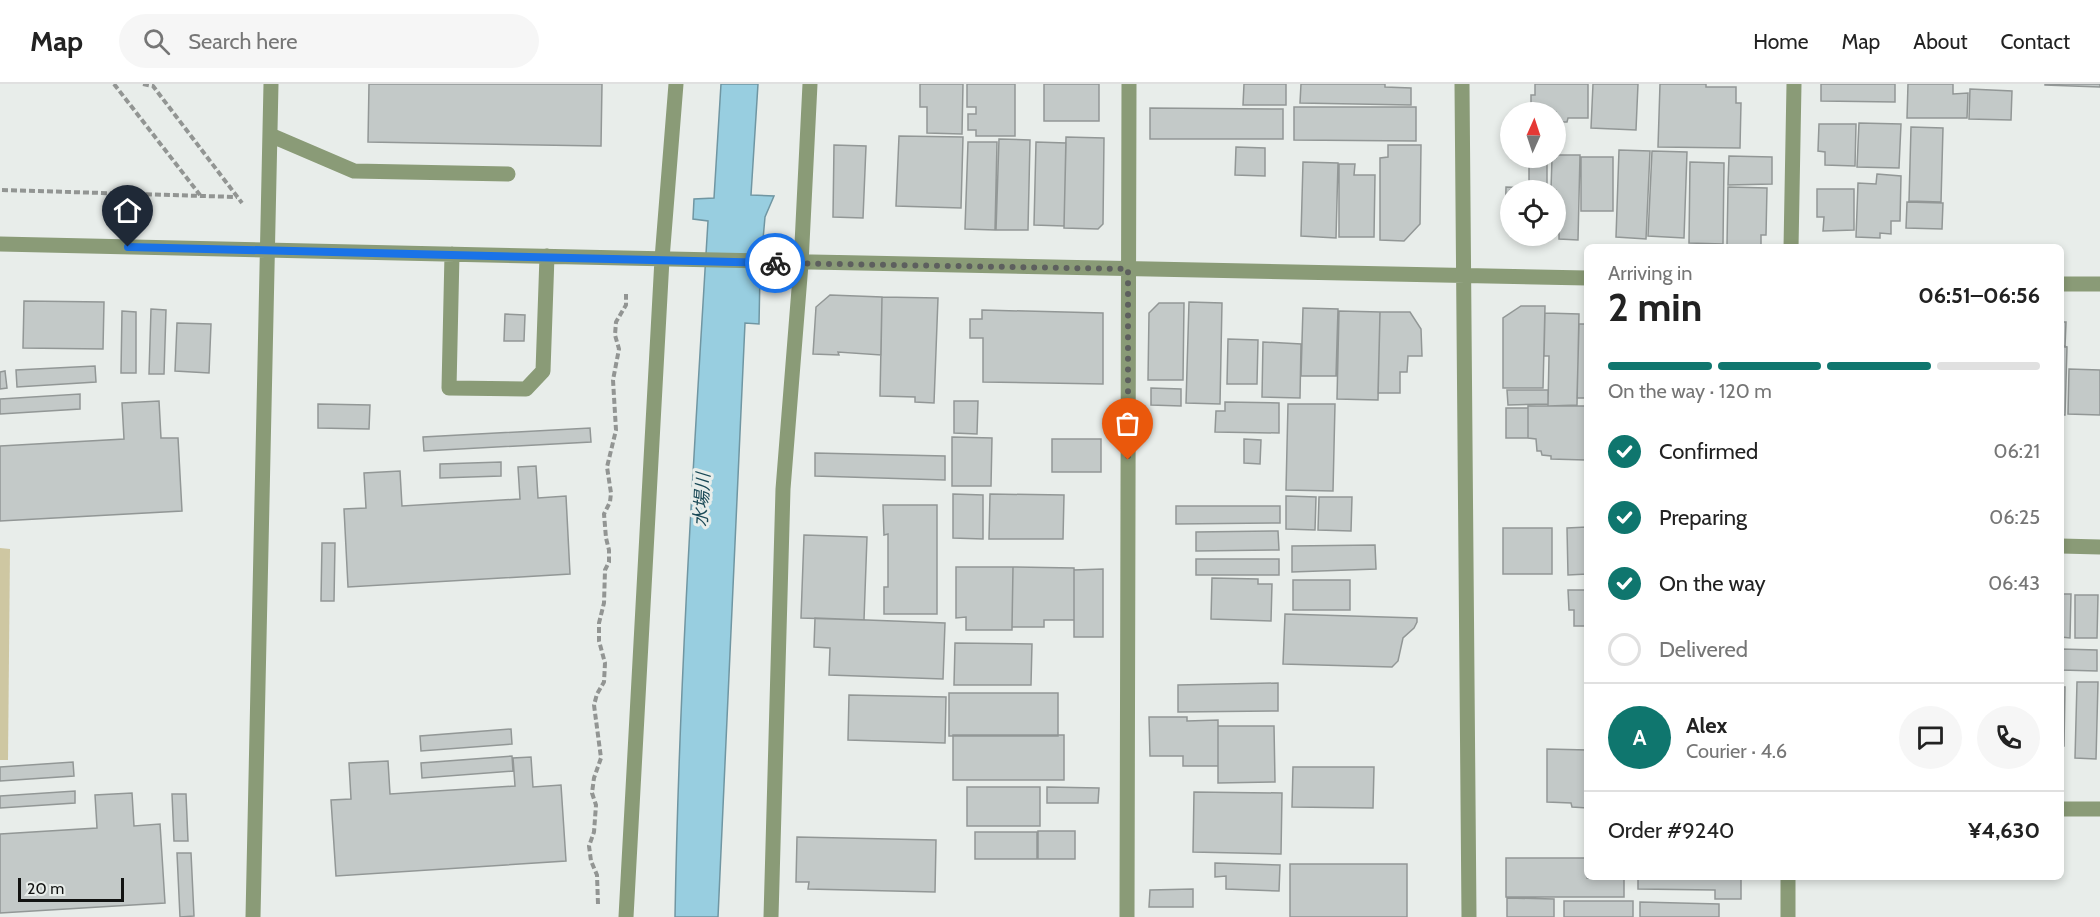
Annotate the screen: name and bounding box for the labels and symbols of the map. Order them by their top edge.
north arrow [1500,102,1566,168]
pin [102,185,153,247]
courier [745,233,805,293]
pin [1102,398,1153,460]
water label: 水場川 [690,470,715,528]
scale bar [18,875,124,902]

